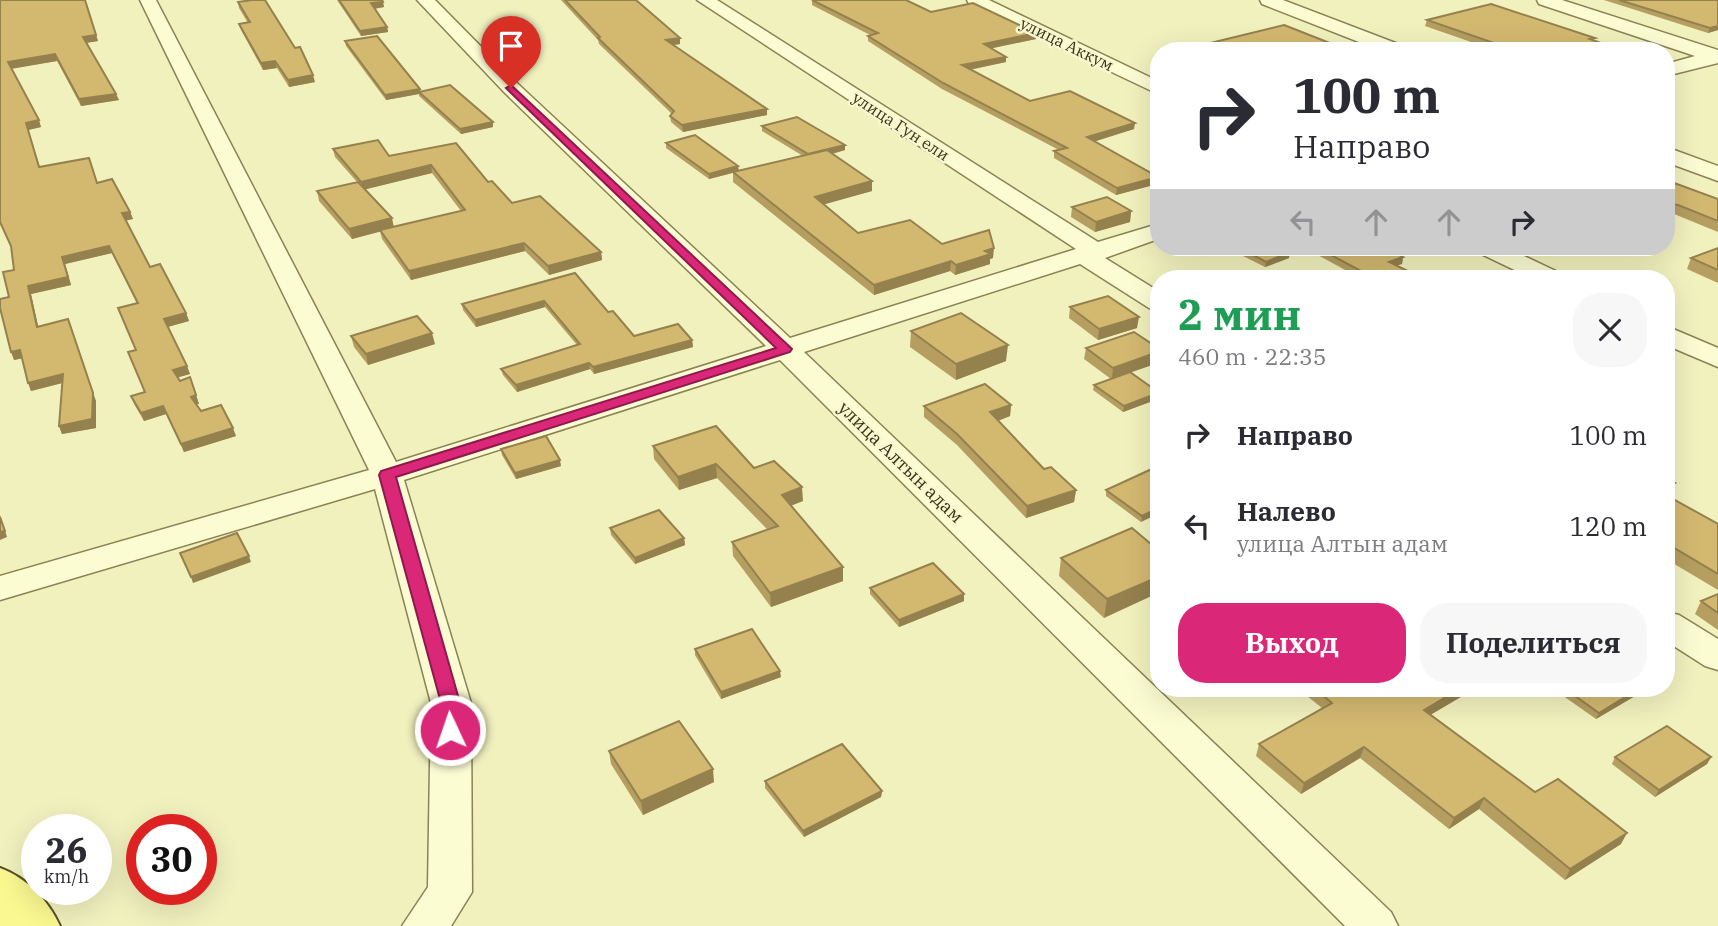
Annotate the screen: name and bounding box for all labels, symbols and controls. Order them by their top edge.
street label: улица Аккум [1017,13,1117,75]
pin [481,16,541,88]
icon: arrive [492,27,530,65]
text: 100 m [1293,63,1440,126]
icon: right [1178,70,1269,161]
street label: улица Гун ели [849,87,953,165]
text: Направо [1293,125,1430,167]
icon: left [1284,203,1322,241]
icon: ahead [1357,203,1395,241]
icon: ahead [1430,203,1468,241]
icon: right [1503,203,1541,241]
text: 2 мин [1178,287,1301,342]
button: close [1573,293,1647,367]
text: 460 m · 22:35 [1178,341,1327,371]
street label: улица Алтын адам [834,396,968,528]
icon: right [1178,416,1216,454]
text: Направо [1237,418,1353,452]
text: 100 m [1569,418,1647,452]
text: Налево [1237,494,1336,528]
icon: left [1178,507,1216,545]
text: 120 m [1569,509,1647,543]
text: улица Алтын адам [1237,528,1448,558]
button: Выход [1178,603,1406,683]
button: Поделиться [1420,603,1647,683]
position arrow [413,693,487,767]
speed limit sign: 30 [126,814,217,905]
text: 26 [45,827,88,873]
text: km/h [44,865,89,888]

